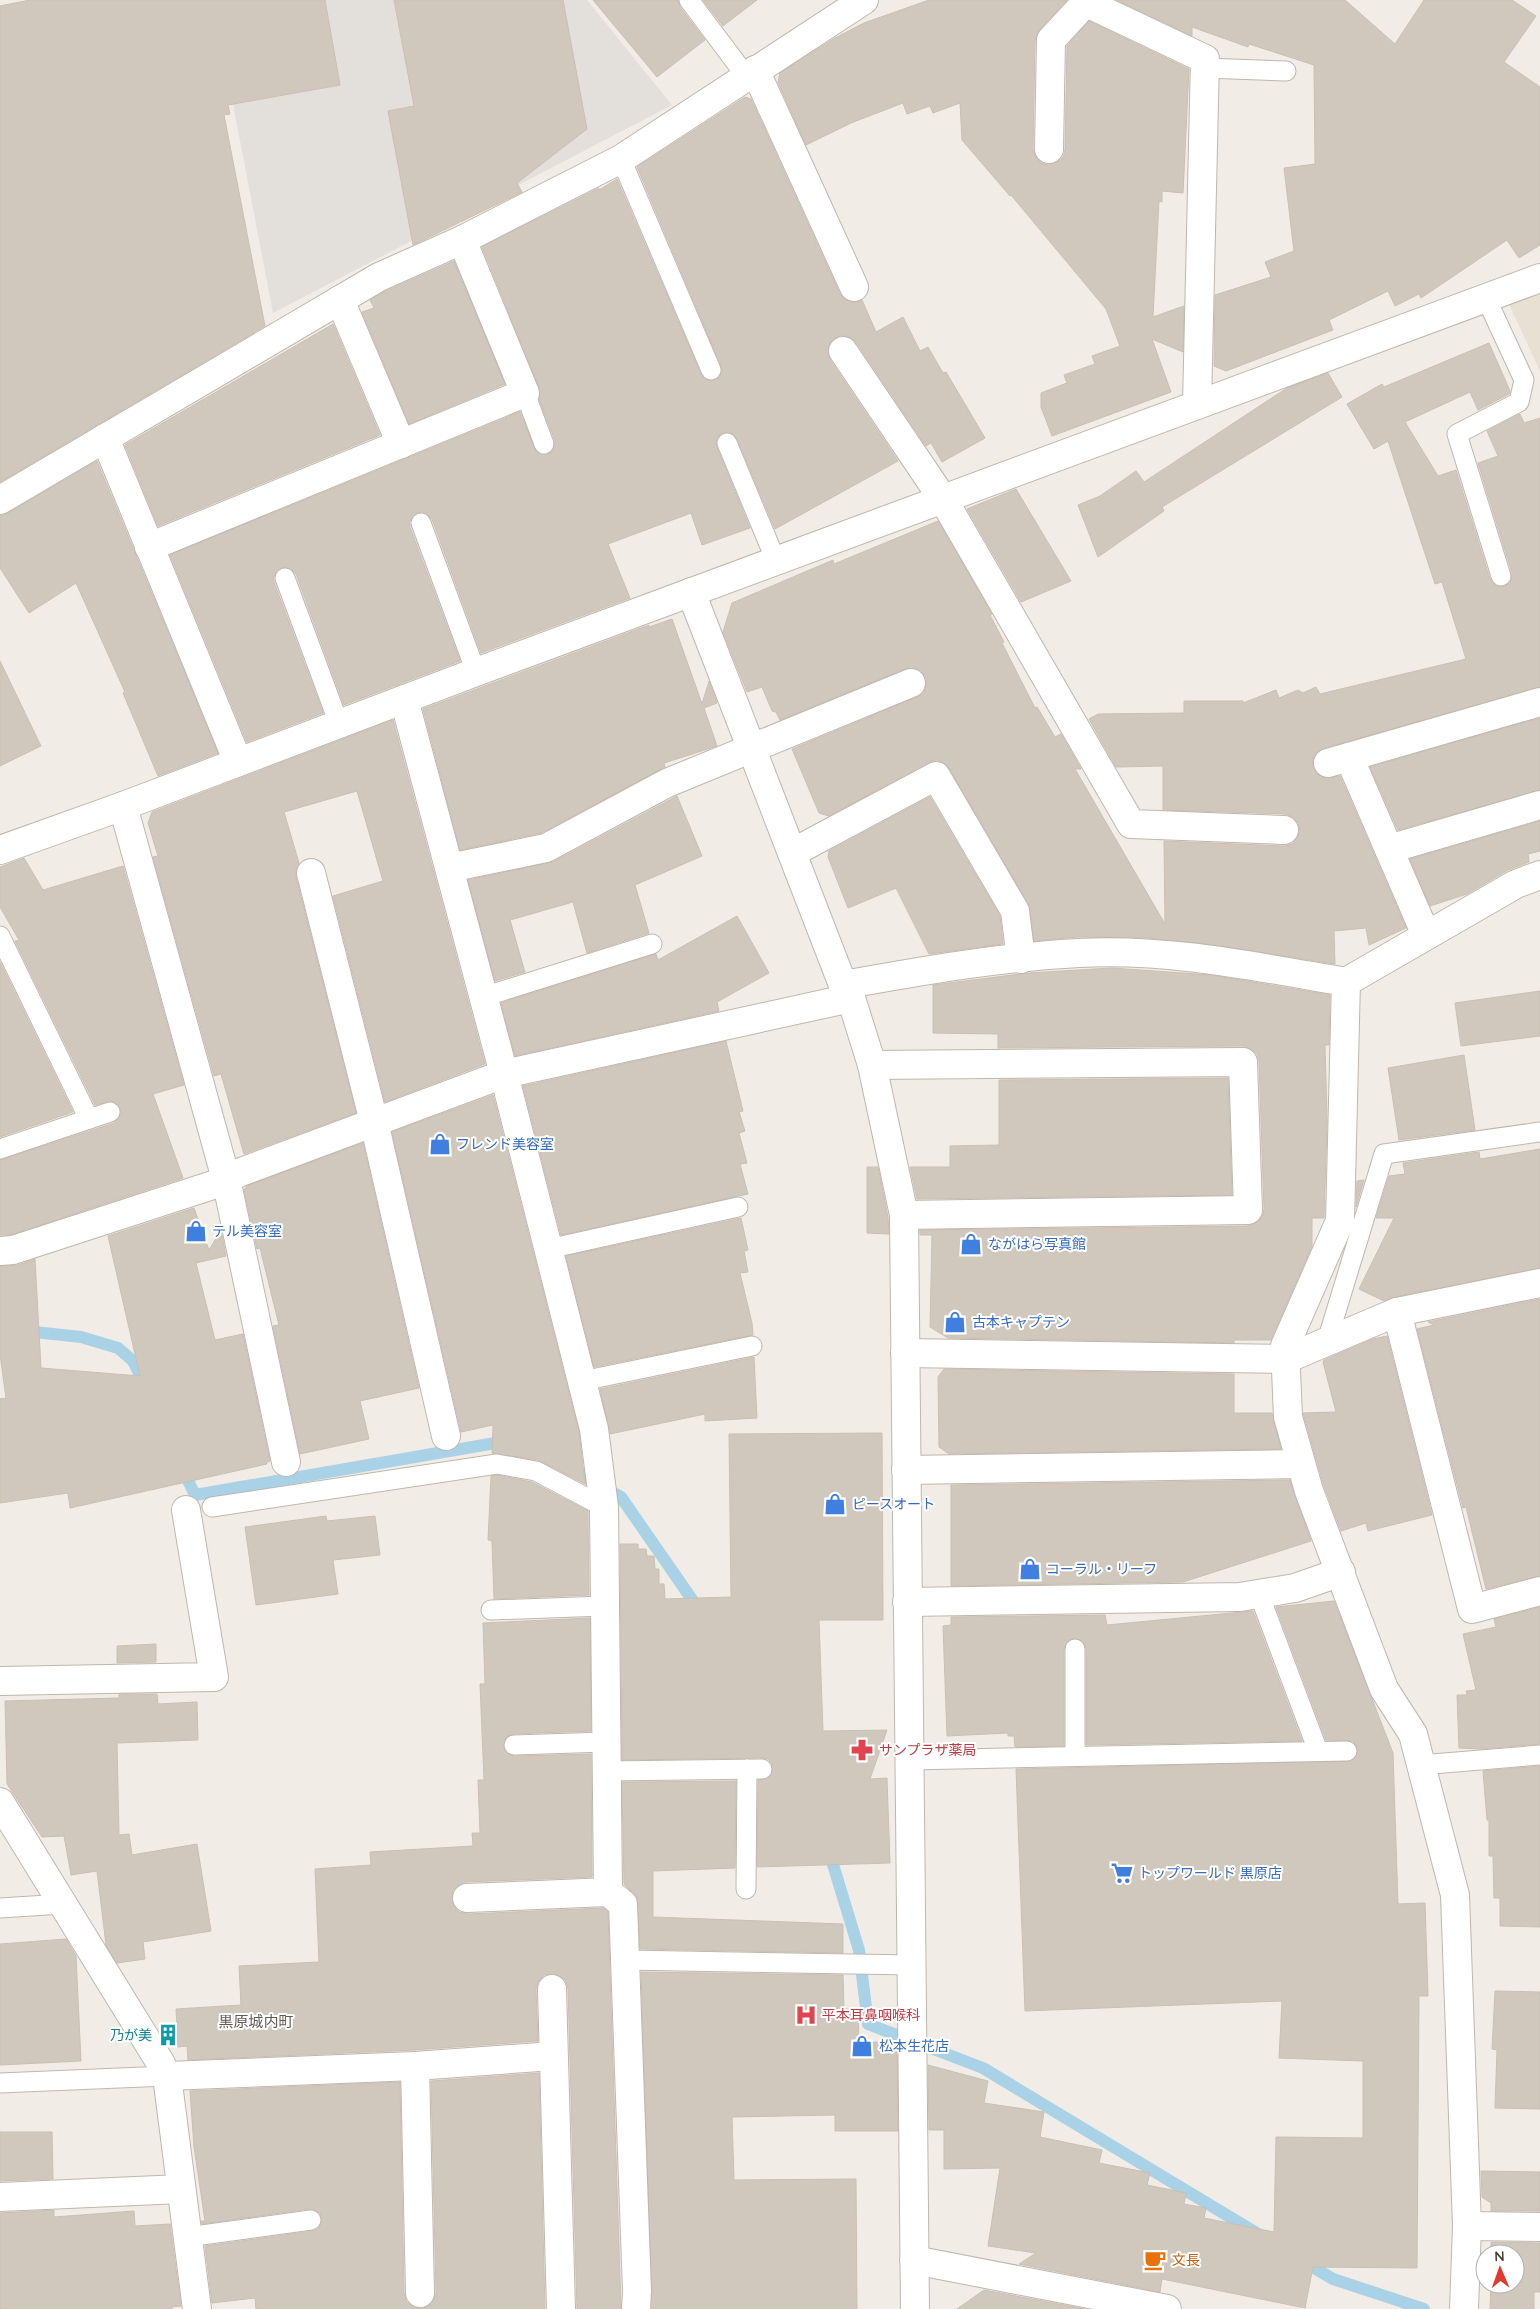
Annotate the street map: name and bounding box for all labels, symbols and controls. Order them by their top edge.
shop icon: フレンド美容室 [427,1131,453,1157]
place label: フレンド美容室 [456,1135,554,1153]
shop icon: テル美容室 [183,1218,209,1244]
place label: テル美容室 [212,1222,282,1240]
shop icon: ながはら写真館 [958,1231,984,1257]
place label: ながはら写真館 [988,1235,1086,1253]
shop icon: 古本キャプテン [942,1309,968,1335]
place label: 古本キャプテン [972,1313,1070,1331]
shop icon: ピースオート [822,1491,848,1517]
place label: ピースオート [852,1495,935,1513]
shop icon: コーラル・リーフ [1017,1556,1043,1582]
place label: コーラル・リーフ [1046,1560,1157,1578]
pharmacy icon: サンプラザ薬局 [849,1737,875,1763]
place label: サンプラザ薬局 [879,1741,977,1759]
supermarket icon: トップワールド 黒原店 [1109,1860,1135,1886]
place label: トップワールド 黒原店 [1138,1864,1282,1882]
hospital icon: 平本耳鼻咽喉科 [793,2002,819,2028]
place label: 平本耳鼻咽喉科 [822,2006,920,2024]
district label: 黒原城内町 [218,2012,294,2031]
building icon: 乃が美 [155,2022,181,2048]
place label: 乃が美 [110,2026,152,2044]
shop icon: 松本生花店 [849,2033,875,2059]
place label: 松本生花店 [879,2037,949,2055]
north arrow [1475,2244,1525,2294]
cafe icon: 文長 [1142,2247,1168,2273]
text: N [1494,2247,1505,2265]
place label: 文長 [1172,2251,1200,2269]

